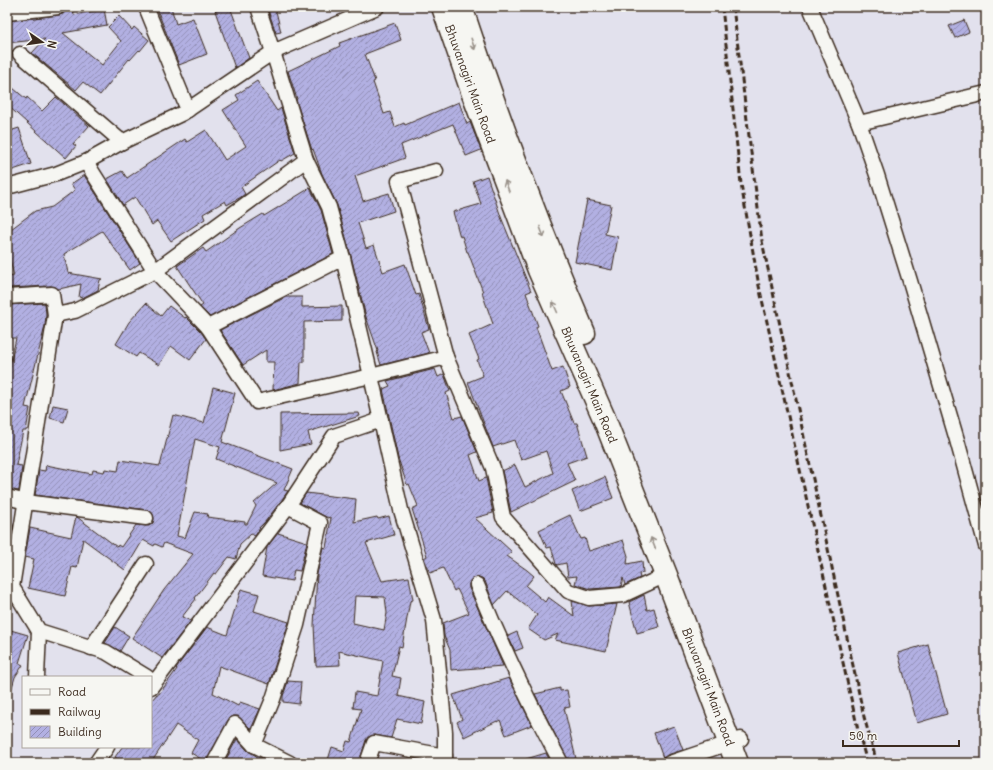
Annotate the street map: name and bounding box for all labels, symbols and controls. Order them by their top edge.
north arrow [22,22,62,62]
street label: Bhuvanagiri Main Road [442,23,499,145]
one-way arrow [470,38,478,50]
text: N [44,39,59,50]
one-way arrow [503,181,511,193]
one-way arrow [538,226,546,238]
one-way arrow [551,301,559,313]
street label: Bhuvanagiri Main Road [558,324,621,445]
one-way arrow [649,538,657,550]
street label: Bhuvanagiri Main Road [679,626,738,748]
legend [22,676,152,748]
text: Road [58,684,86,699]
text: Railway [58,704,101,719]
scale bar [843,722,959,748]
text: Building [58,724,102,739]
text: 50 m [849,728,878,743]

